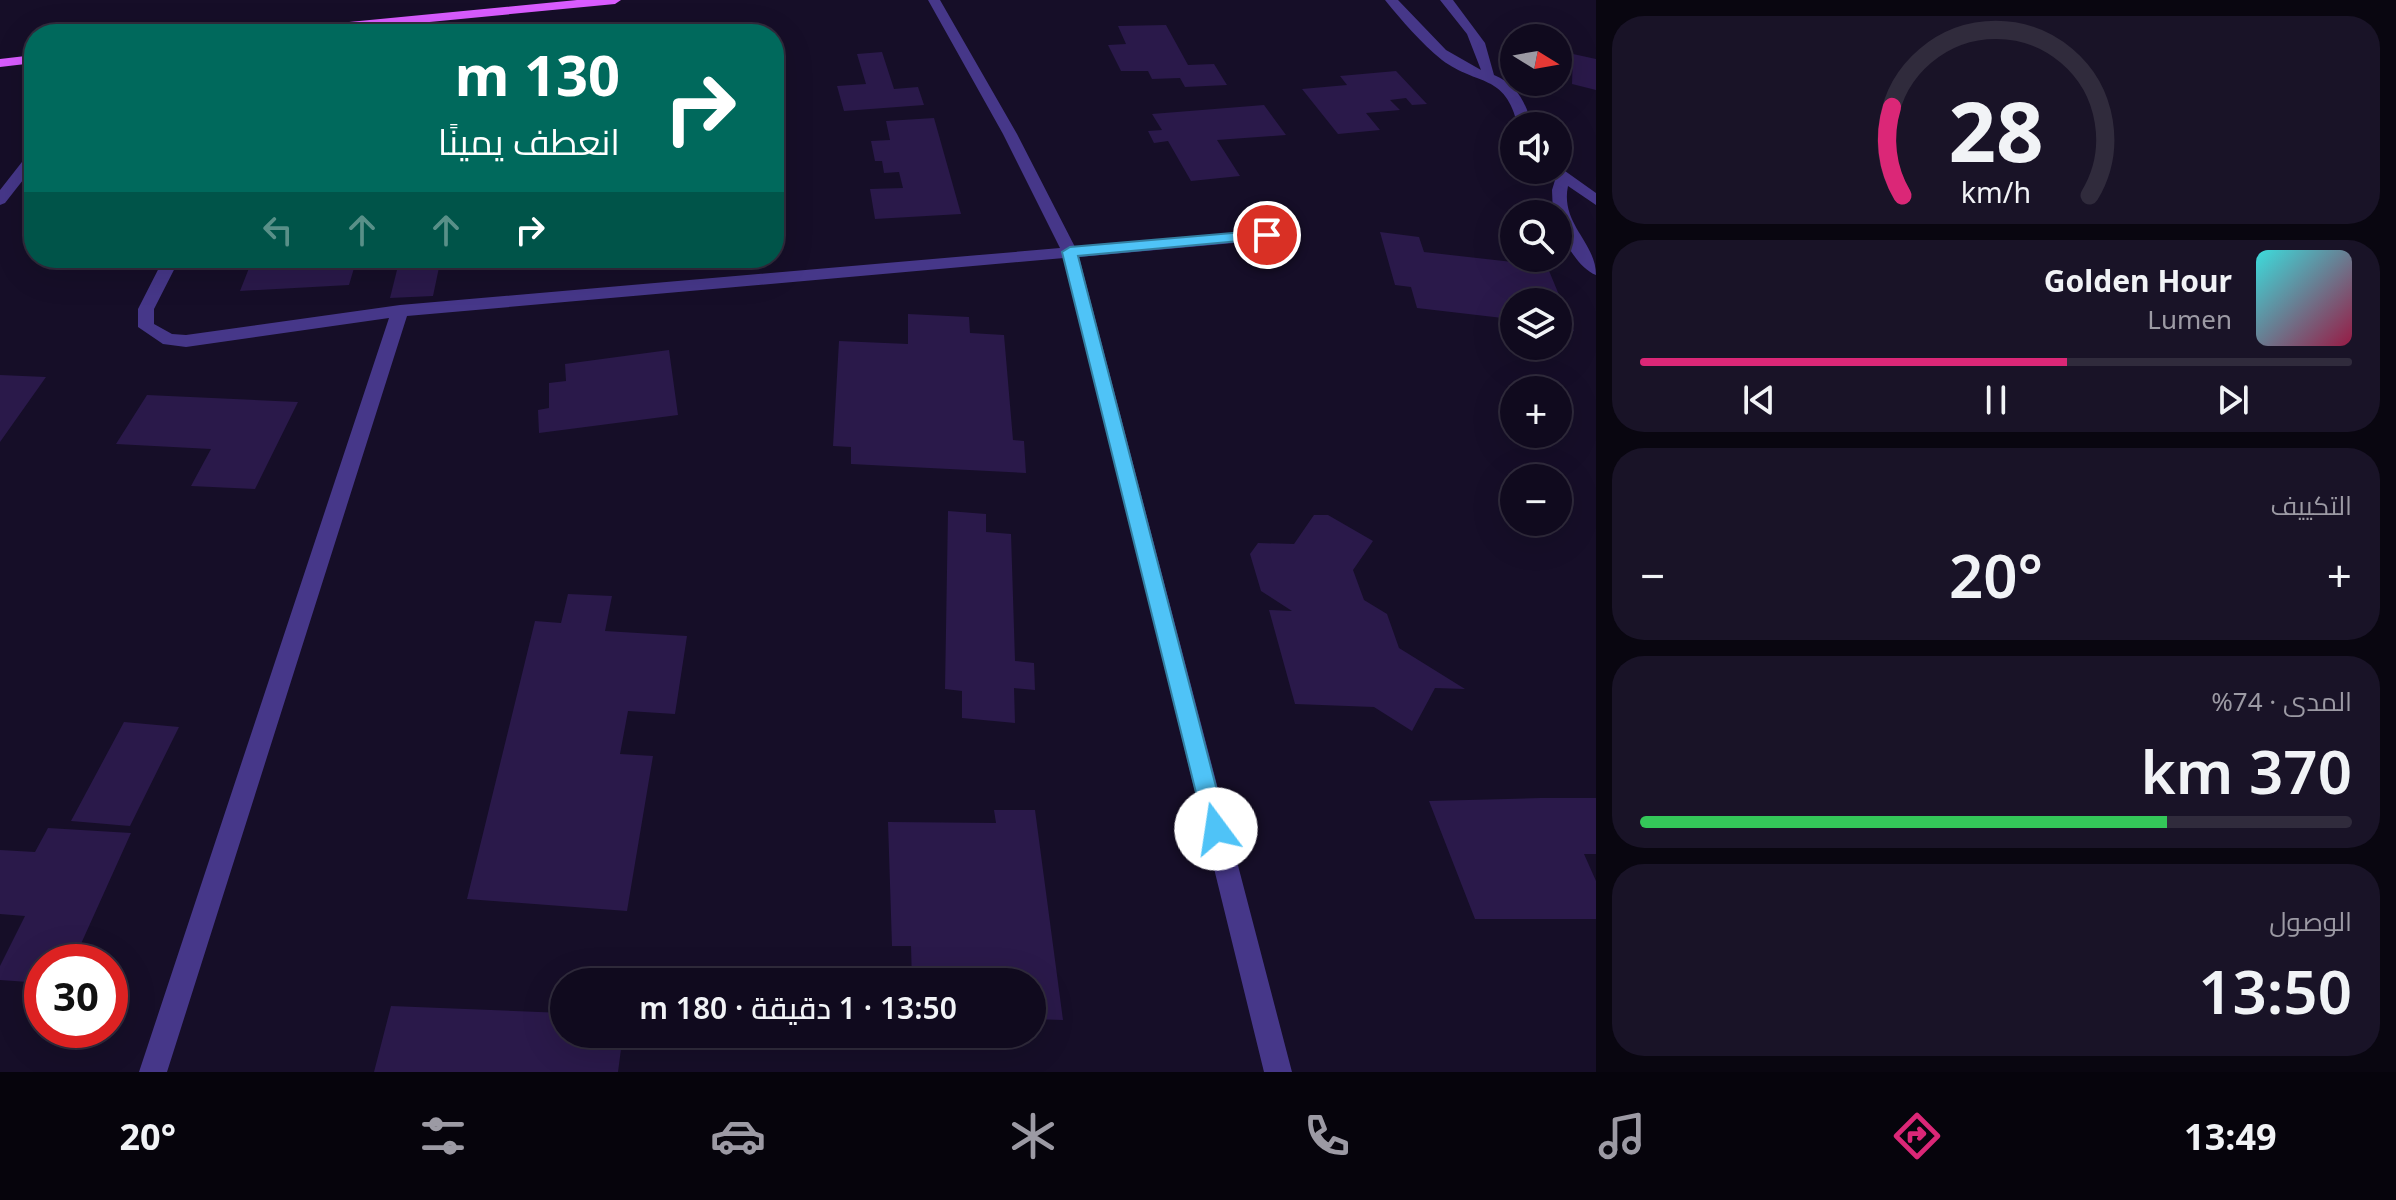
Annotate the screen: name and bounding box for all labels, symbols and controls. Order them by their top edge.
north arrow [1500,24,1572,96]
map controls [1500,24,1572,536]
text: 130 m [455,36,620,112]
icon: right [648,56,752,160]
text: 28 [1948,73,2044,186]
button: sound [1500,112,1572,184]
text: انعطف يمينًا [438,117,620,166]
text: km/h [1961,172,2031,211]
button: search [1500,200,1572,272]
pin [1233,201,1301,269]
icon: left [256,208,300,252]
icon: ahead [340,208,384,252]
icon: ahead [424,208,468,252]
icon: right [508,208,552,252]
icon: arrive [1245,213,1289,257]
text: Golden Hour [2044,260,2232,301]
button: layers [1500,288,1572,360]
text: Lumen [2147,301,2232,337]
button: + [1500,376,1572,448]
icon: previous [1737,378,1781,422]
icon: pause [1974,378,2018,422]
icon: next [2211,378,2255,422]
button: − [1500,464,1572,536]
text: التكييف [2270,487,2352,523]
text: 20° [1949,534,2043,616]
text: − [1640,545,1665,605]
text: + [2327,545,2352,605]
text: المدى · 74% [2211,683,2352,719]
text: 370 km [2141,730,2352,812]
position arrow [1174,787,1258,871]
text: الوصول [2269,903,2352,939]
speed limit sign: 30 [24,944,128,1048]
text: 13:50 [2198,950,2352,1032]
text: 13:50 · 1 دقيقة · 180 m [639,987,957,1028]
icon: filters [415,1108,471,1164]
icon: car [710,1108,766,1164]
icon: climate [1005,1108,1061,1164]
icon: phone [1299,1108,1355,1164]
icon: music [1594,1108,1650,1164]
icon: directions [1889,1108,1945,1164]
text: 20° [120,1112,176,1161]
text: 13:49 [2184,1112,2277,1161]

